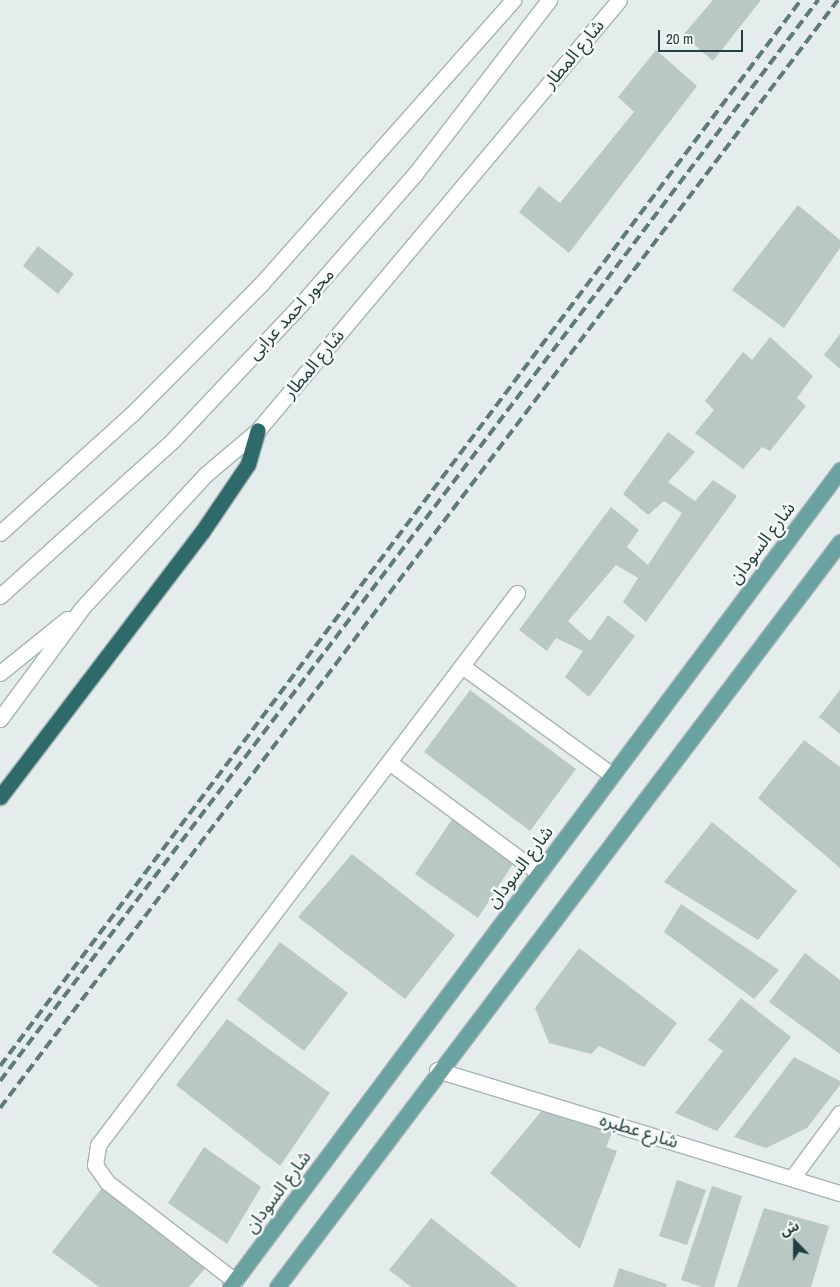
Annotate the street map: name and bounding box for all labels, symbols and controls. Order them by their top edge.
street label: شارع المطار [539,15,609,93]
scale bar [660,20,745,52]
text: 20 m [666,28,693,49]
street label: محور احمد عرابى [243,264,339,364]
street label: شارع المطار [279,325,349,403]
street label: شارع السودان [724,498,800,588]
street label: شارع السودان [482,822,558,912]
street label: شارع عطبره [597,1109,681,1153]
street label: شارع السودان [240,1147,316,1237]
text: ش [777,1216,802,1240]
north arrow [770,1217,820,1267]

